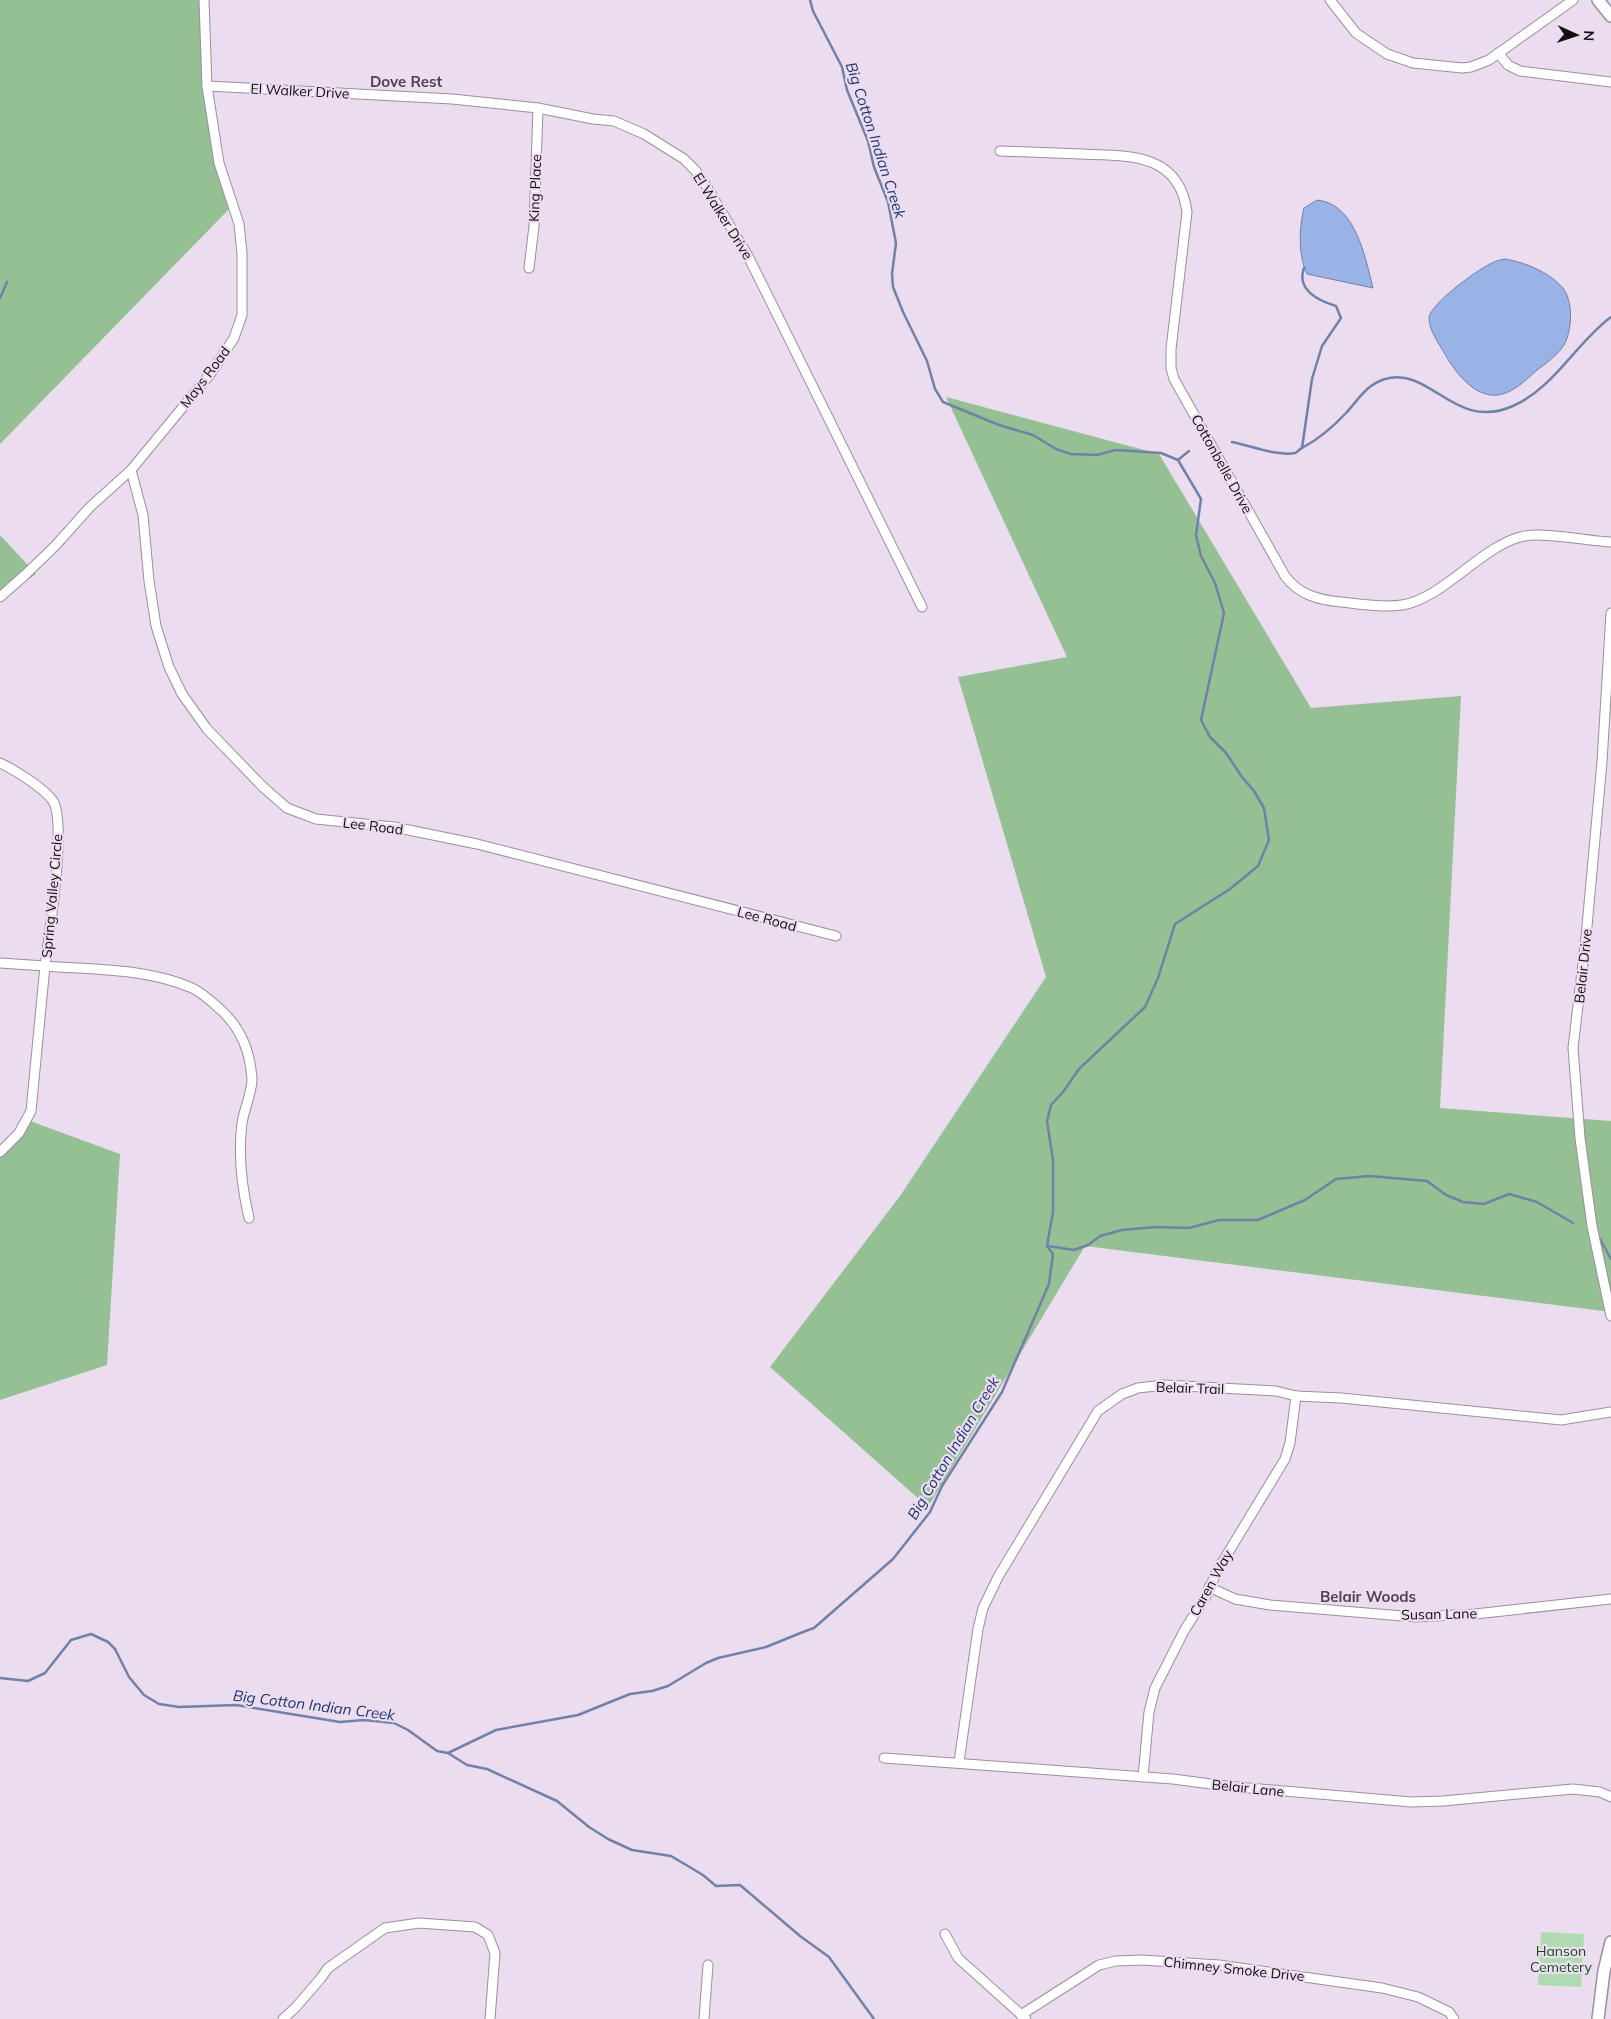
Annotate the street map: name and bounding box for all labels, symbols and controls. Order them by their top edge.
north arrow [1551,10,1601,60]
text: N [1580,30,1598,41]
water label: Big Cotton Indian Creek [842,60,911,222]
district label: Dove Rest [370,72,442,91]
street label: El Walker Drive [250,79,350,103]
street label: King Place [525,154,545,222]
street label: El Walker Drive [689,169,757,263]
street label: Mays Road [176,343,234,411]
street label: Cottonbelle Drive [1187,411,1257,517]
street label: Lee Road [342,813,404,839]
street label: Spring Valley Circle [38,833,66,959]
street label: Lee Road [735,902,799,936]
street label: Belair Drive [1570,928,1596,1004]
water label: Big Cotton Indian Creek [903,1372,1004,1523]
street label: Belair Trail [1156,1378,1224,1398]
street label: Caren Way [1185,1546,1237,1619]
district label: Belair Woods [1320,1587,1416,1606]
street label: Susan Lane [1401,1604,1477,1624]
water label: Big Cotton Indian Creek [232,1686,397,1725]
street label: Belair Lane [1211,1775,1285,1801]
park label: Hanson Cemetery [1530,1942,1593,1976]
street label: Chimney Smoke Drive [1163,1953,1305,1985]

